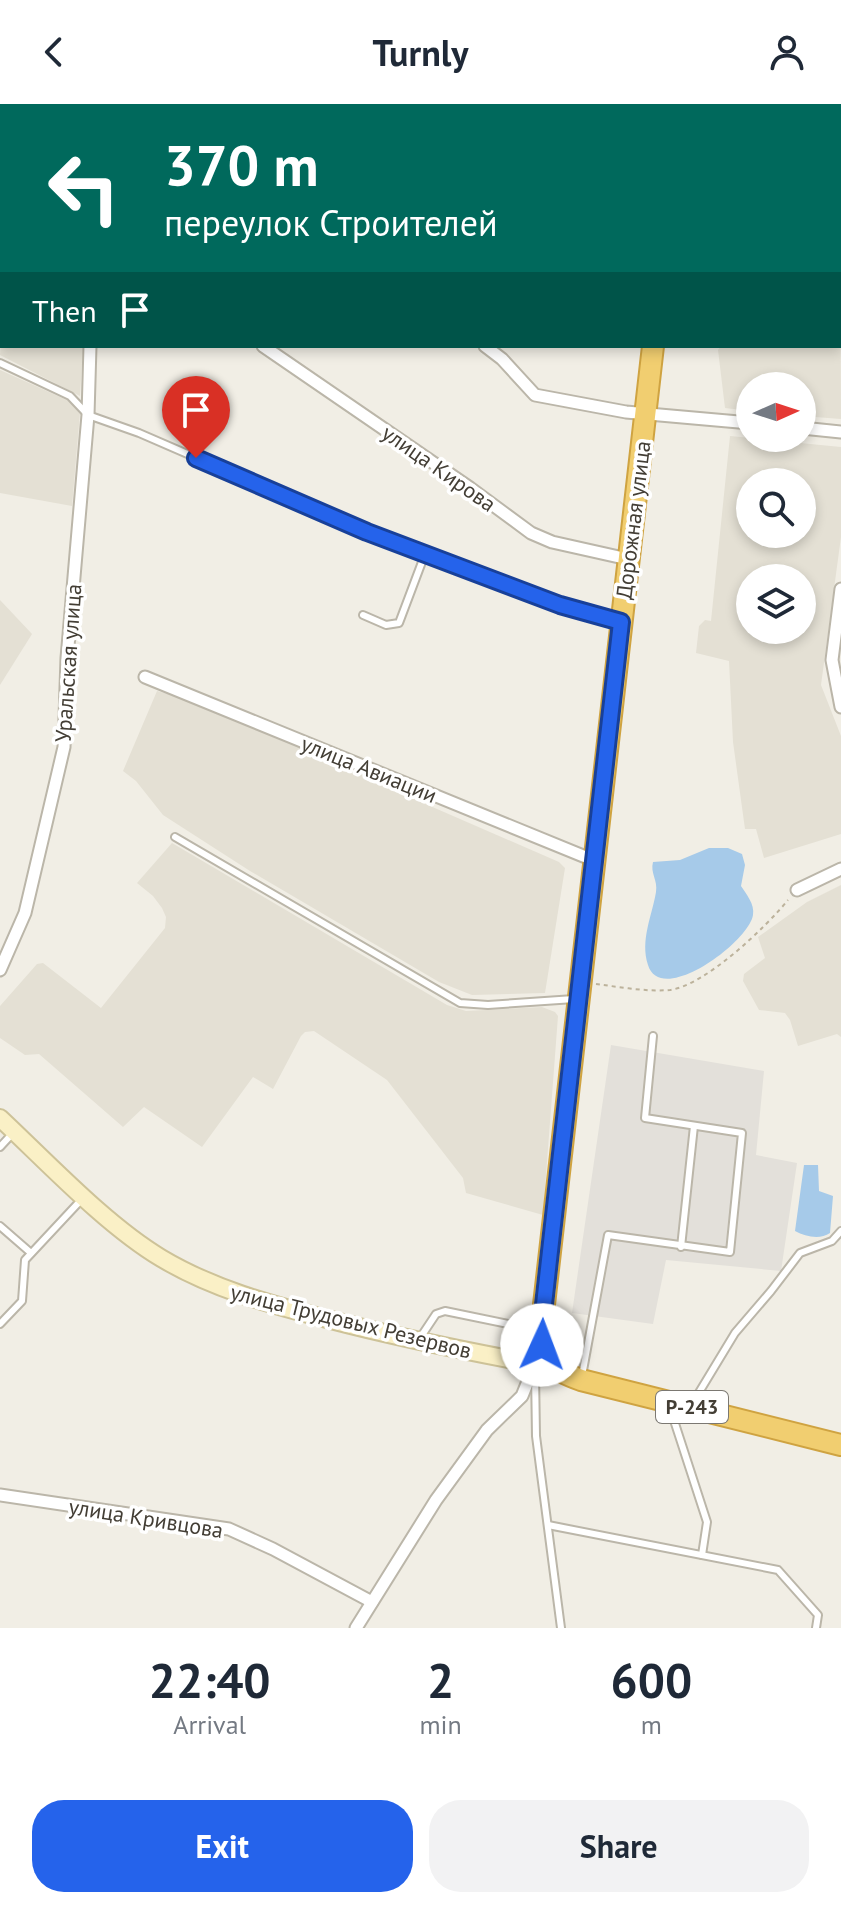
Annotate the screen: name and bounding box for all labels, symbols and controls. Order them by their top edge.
text: Turnly [372,29,469,76]
icon: back [32,30,76,74]
icon: person [765,30,809,74]
text: 370 m [164,129,319,201]
icon: left [32,136,136,240]
text: переулок Строителей [164,199,498,246]
icon: arrive [113,288,157,332]
text: Then [32,291,97,330]
north arrow [736,372,816,452]
map controls [736,372,816,644]
pin [162,376,230,458]
icon: arrive [174,388,218,432]
street label: улица Кирова [377,418,501,518]
street label: Дорожная улица [609,439,657,601]
button: search [736,468,816,548]
button: layers [736,564,816,644]
street label: Уральская улица [49,583,87,743]
street label: улица Авиации [297,729,441,809]
street label: улица Трудовых Резервов [228,1277,474,1365]
position arrow [500,1303,584,1387]
road number: Р-243 [656,1391,728,1423]
street label: улица Кривцова [67,1492,225,1544]
text: 22:40 [149,1649,271,1711]
text: 2 [427,1649,454,1711]
text: 600 [611,1649,692,1711]
text: Arrival [173,1708,246,1741]
text: min [419,1708,462,1741]
text: m [641,1708,662,1741]
button: Exit [32,1800,413,1892]
button: Share [429,1800,809,1892]

